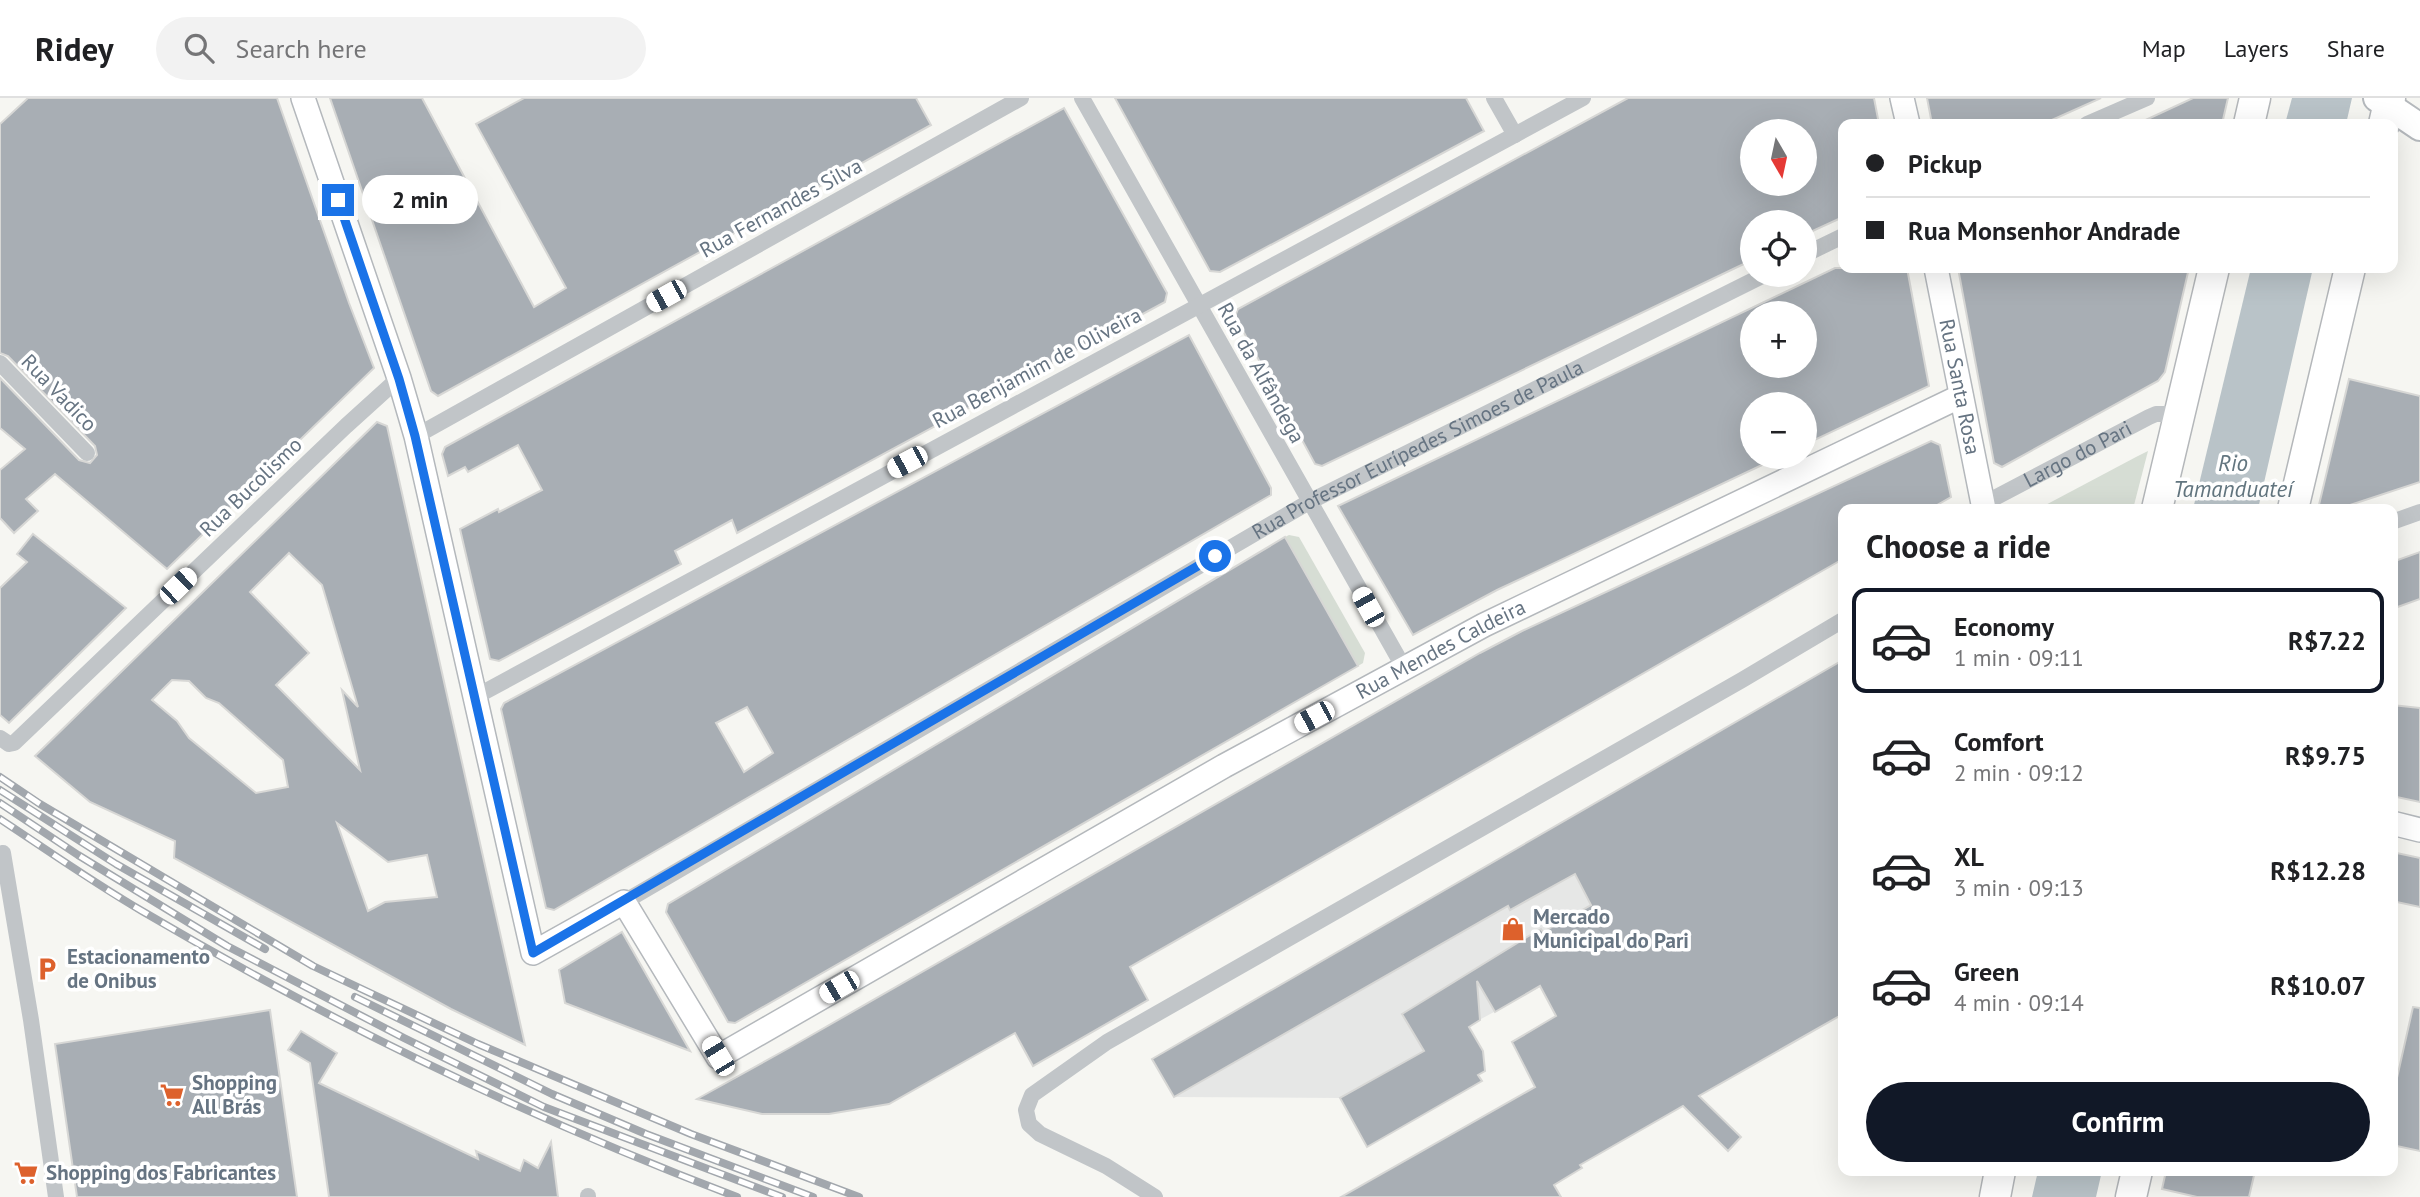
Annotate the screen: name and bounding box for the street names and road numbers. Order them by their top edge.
street label: Rua Fernandes Silva [695,152,867,263]
street label: Rua da Alfândega [1212,298,1311,448]
street label: Rua Benjamim de Oliveira [928,301,1146,434]
street label: Rua Santa Rosa [1933,316,1987,457]
street label: Rua Vadico [16,348,103,437]
street label: Rua Professor Eurípedes Simoes de Paula [1247,353,1588,545]
street label: Largo do Pari [2019,414,2136,493]
street label: Rua Bucolismo [194,431,308,542]
street label: Rua Mendes Caldeira [1351,593,1530,705]

